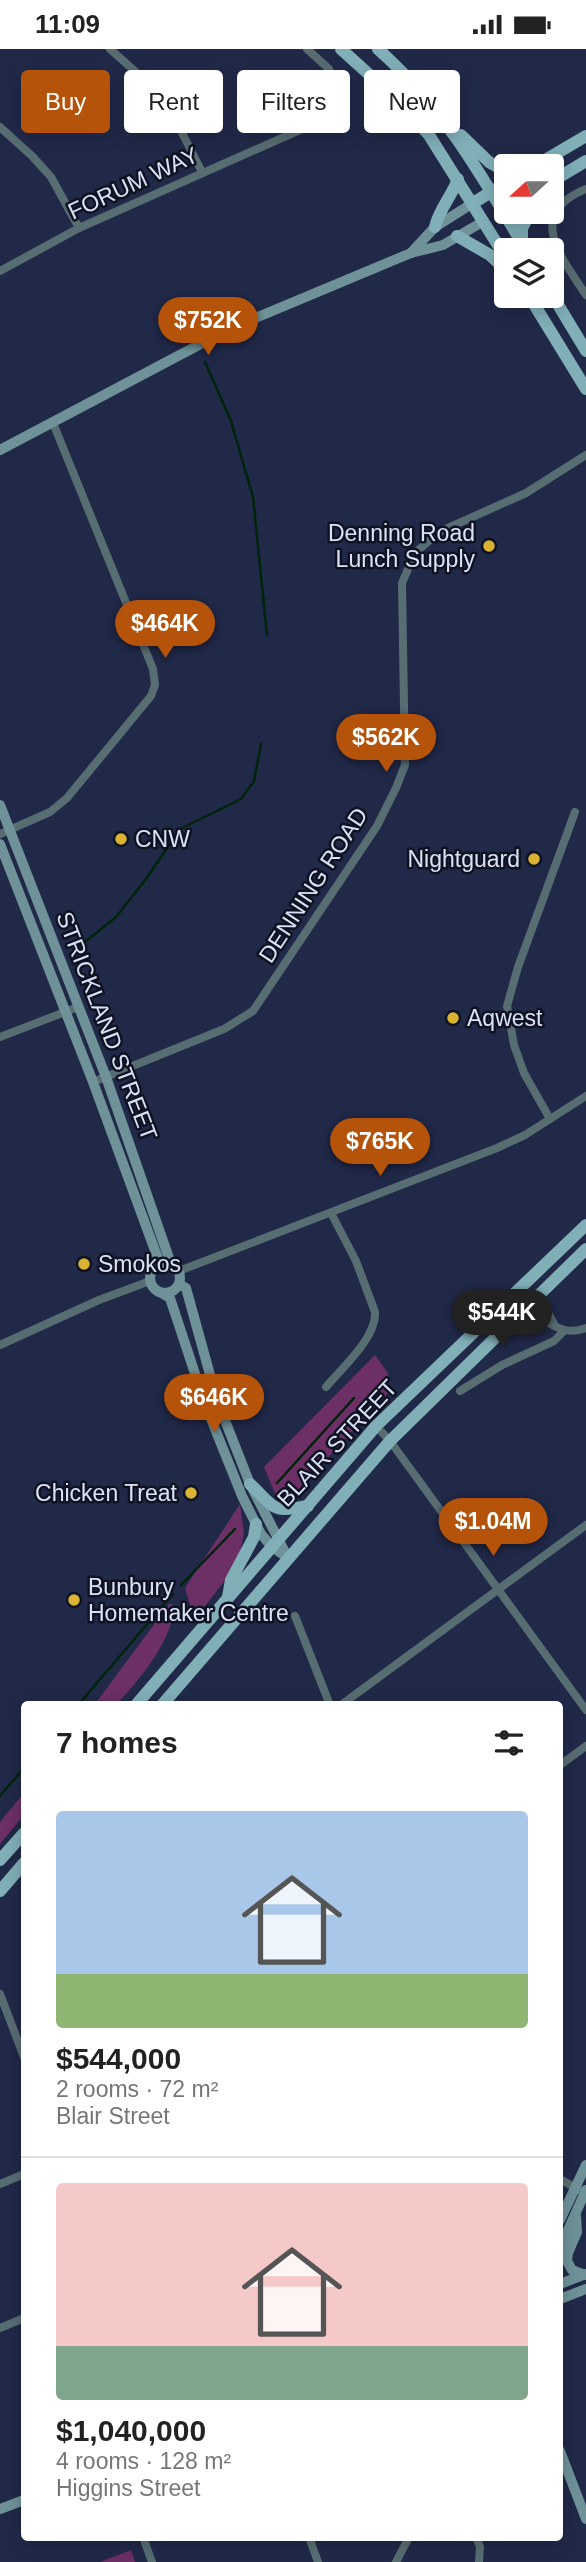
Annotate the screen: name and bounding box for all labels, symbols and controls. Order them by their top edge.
text: 11:09 [35,9,100,39]
chip: Buy [21,70,110,133]
chip: Rent [124,70,223,133]
chip: Filters [237,70,350,133]
chip: New [364,70,460,133]
street label: FORUM WAY [64,142,202,224]
north arrow [494,154,564,224]
map controls [494,154,564,308]
button: layers [494,238,564,308]
pin: $752K [159,297,257,357]
text: $752K [174,307,242,333]
place label: Denning Road Lunch Supply [328,520,475,572]
marker: Denning Road Lunch Supply [481,538,497,554]
pin: $464K [116,601,214,660]
text: $464K [131,610,199,636]
pin: $562K [337,715,435,774]
text: $562K [352,724,420,750]
street label: DENNING ROAD [253,803,373,967]
place label: CNW [135,826,190,852]
marker: CNW [113,831,129,847]
place label: Nightguard [407,846,520,872]
marker: Nightguard [526,851,542,867]
street label: STRICKLAND STREET [51,908,163,1144]
place label: Aqwest [467,1005,543,1031]
marker: Aqwest [445,1010,461,1026]
pin: $765K [331,1119,429,1178]
text: $765K [346,1128,414,1154]
place label: Smokos [98,1251,181,1277]
marker: Smokos [76,1256,92,1272]
pin: $544K [453,1289,551,1349]
text: $544K [468,1299,536,1325]
street label: BLAIR STREET [272,1374,402,1512]
pin: $646K [165,1375,263,1434]
text: $646K [180,1384,248,1410]
place label: Chicken Treat [35,1480,178,1506]
marker: Chicken Treat [183,1485,199,1501]
pin: $1.04M [436,1499,550,1558]
text: $1.04M [455,1508,531,1534]
place label: Bunbury Homemaker Centre [88,1574,289,1626]
marker: Bunbury Homemaker Centre [66,1592,82,1608]
icon: filters [490,1724,528,1762]
text: 7 homes [56,1726,178,1759]
icon: home [229,1857,355,1983]
text: $544,000 [56,2042,181,2075]
text: 2 rooms · 72 m² [56,2076,218,2102]
text: Blair Street [56,2103,170,2129]
icon: home [229,2229,355,2355]
text: $1,040,000 [56,2414,206,2447]
text: 4 rooms · 128 m² [56,2448,231,2474]
text: Higgins Street [56,2475,200,2501]

